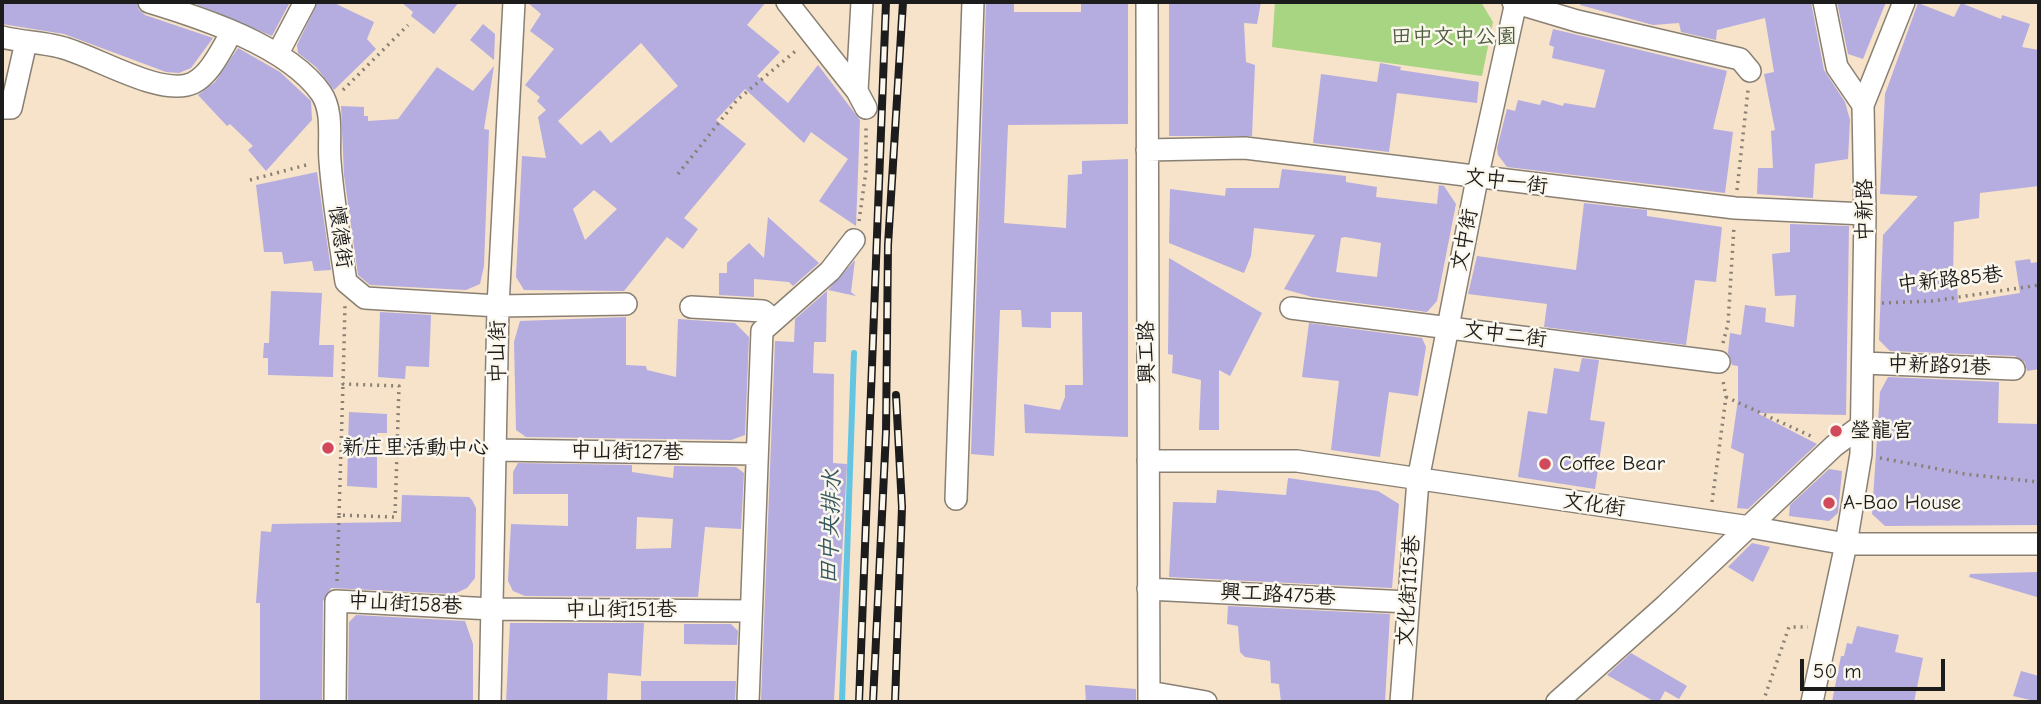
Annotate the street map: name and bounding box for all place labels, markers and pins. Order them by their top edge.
place label: 瑩龍宮 [1850,418,1913,444]
marker: 瑩龍宮 [1828,423,1844,439]
place label: 新庄里活動中心 [342,435,489,461]
marker: 新庄里活動中心 [320,440,336,456]
place label: Coffee Bear [1559,451,1665,477]
marker: Coffee Bear [1537,456,1553,472]
place label: A-Bao House [1843,490,1961,516]
marker: A-Bao House [1821,495,1837,511]

